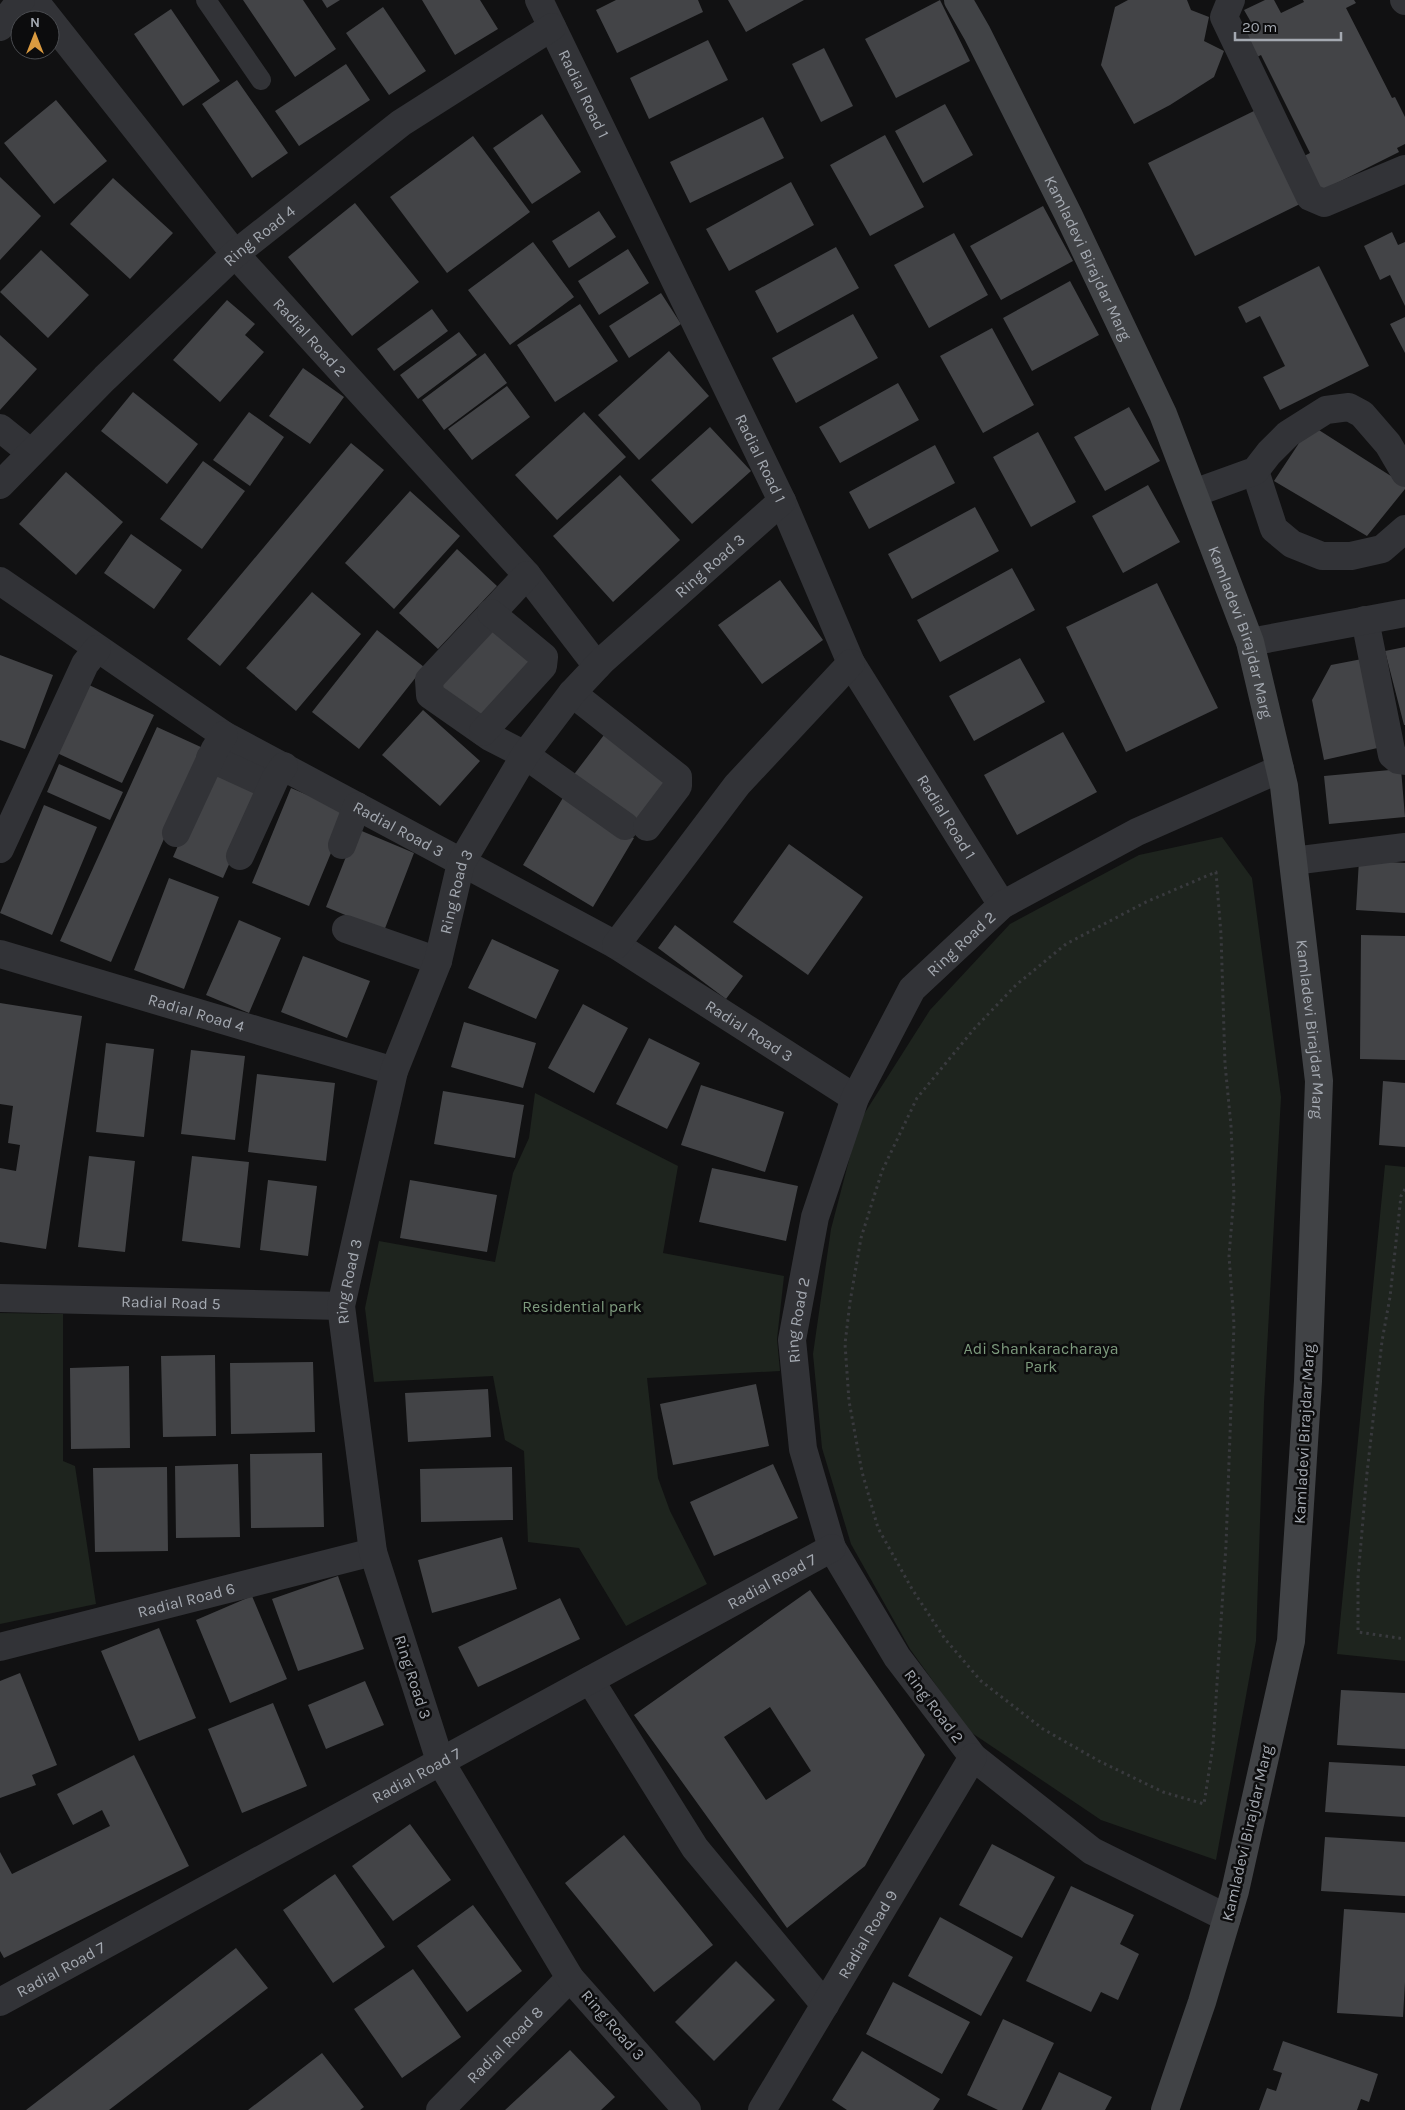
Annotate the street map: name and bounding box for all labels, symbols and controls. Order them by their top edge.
north arrow [10,10,60,60]
scale bar [1235,10,1341,42]
text: N [30,14,40,31]
text: 20 m [1242,18,1277,36]
street label: Radial Road 1 [555,46,614,141]
street label: Kamladevi Birajdar Marg [1041,172,1136,343]
street label: Ring Road 4 [219,201,299,270]
street label: Radial Road 2 [270,294,351,380]
street label: Radial Road 1 [732,411,791,505]
street label: Ring Road 3 [671,529,748,601]
street label: Kamladevi Birajdar Marg [1205,543,1277,720]
street label: Radial Road 1 [913,771,980,862]
street label: Radial Road 3 [350,797,447,861]
street label: Ring Road 3 [435,846,477,936]
street label: Ring Road 2 [922,907,999,980]
street label: Kamladevi Birajdar Marg [1293,939,1329,1119]
street label: Radial Road 4 [146,989,247,1036]
street label: Radial Road 3 [702,995,797,1065]
street label: Ring Road 3 [331,1237,365,1326]
street label: Ring Road 2 [782,1275,813,1364]
street label: Radial Road 5 [121,1291,221,1313]
park label: Residential park [522,1297,642,1316]
park label: Adi Shankaracharaya Park [963,1339,1119,1376]
street label: Kamladevi Birajdar Marg [1290,1344,1318,1524]
street label: Radial Road 7 [724,1549,820,1613]
street label: Radial Road 6 [135,1578,237,1621]
street label: Ring Road 3 [391,1633,435,1721]
street label: Ring Road 2 [900,1666,968,1746]
street label: Radial Road 7 [368,1743,464,1807]
street label: Kamladevi Birajdar Marg [1217,1743,1277,1923]
street label: Radial Road 9 [833,1886,901,1982]
street label: Radial Road 7 [13,1937,109,2001]
street label: Ring Road 3 [577,1986,649,2064]
street label: Radial Road 8 [463,2002,547,2087]

